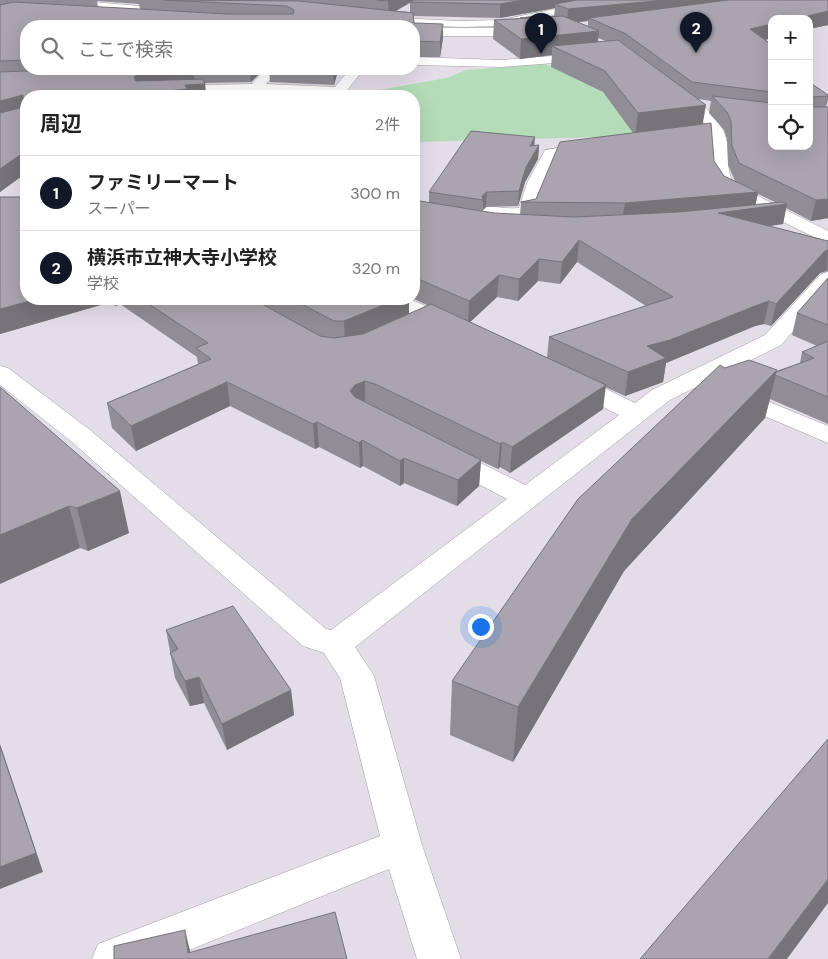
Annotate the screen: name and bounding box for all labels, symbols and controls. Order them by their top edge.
pin: 2 [680,12,712,53]
pin: 1 [525,13,557,54]
map controls [768,15,813,150]
button: + [768,15,813,60]
search box [20,20,420,75]
icon: search [38,34,66,62]
text: ここで検索 [78,37,173,62]
button: − [768,60,813,105]
button: locate [768,105,813,150]
text: 周辺 [40,110,82,138]
text: 2件 [375,114,400,135]
text: ファミリーマート [87,170,239,195]
text: 1 [53,183,59,204]
text: 300 m [350,183,400,204]
text: スーパー [87,198,151,219]
text: 横浜市立神大寺小学校 [87,245,277,270]
text: 2 [51,258,61,279]
text: 320 m [352,258,400,279]
text: 学校 [87,273,119,294]
your location [468,614,494,640]

